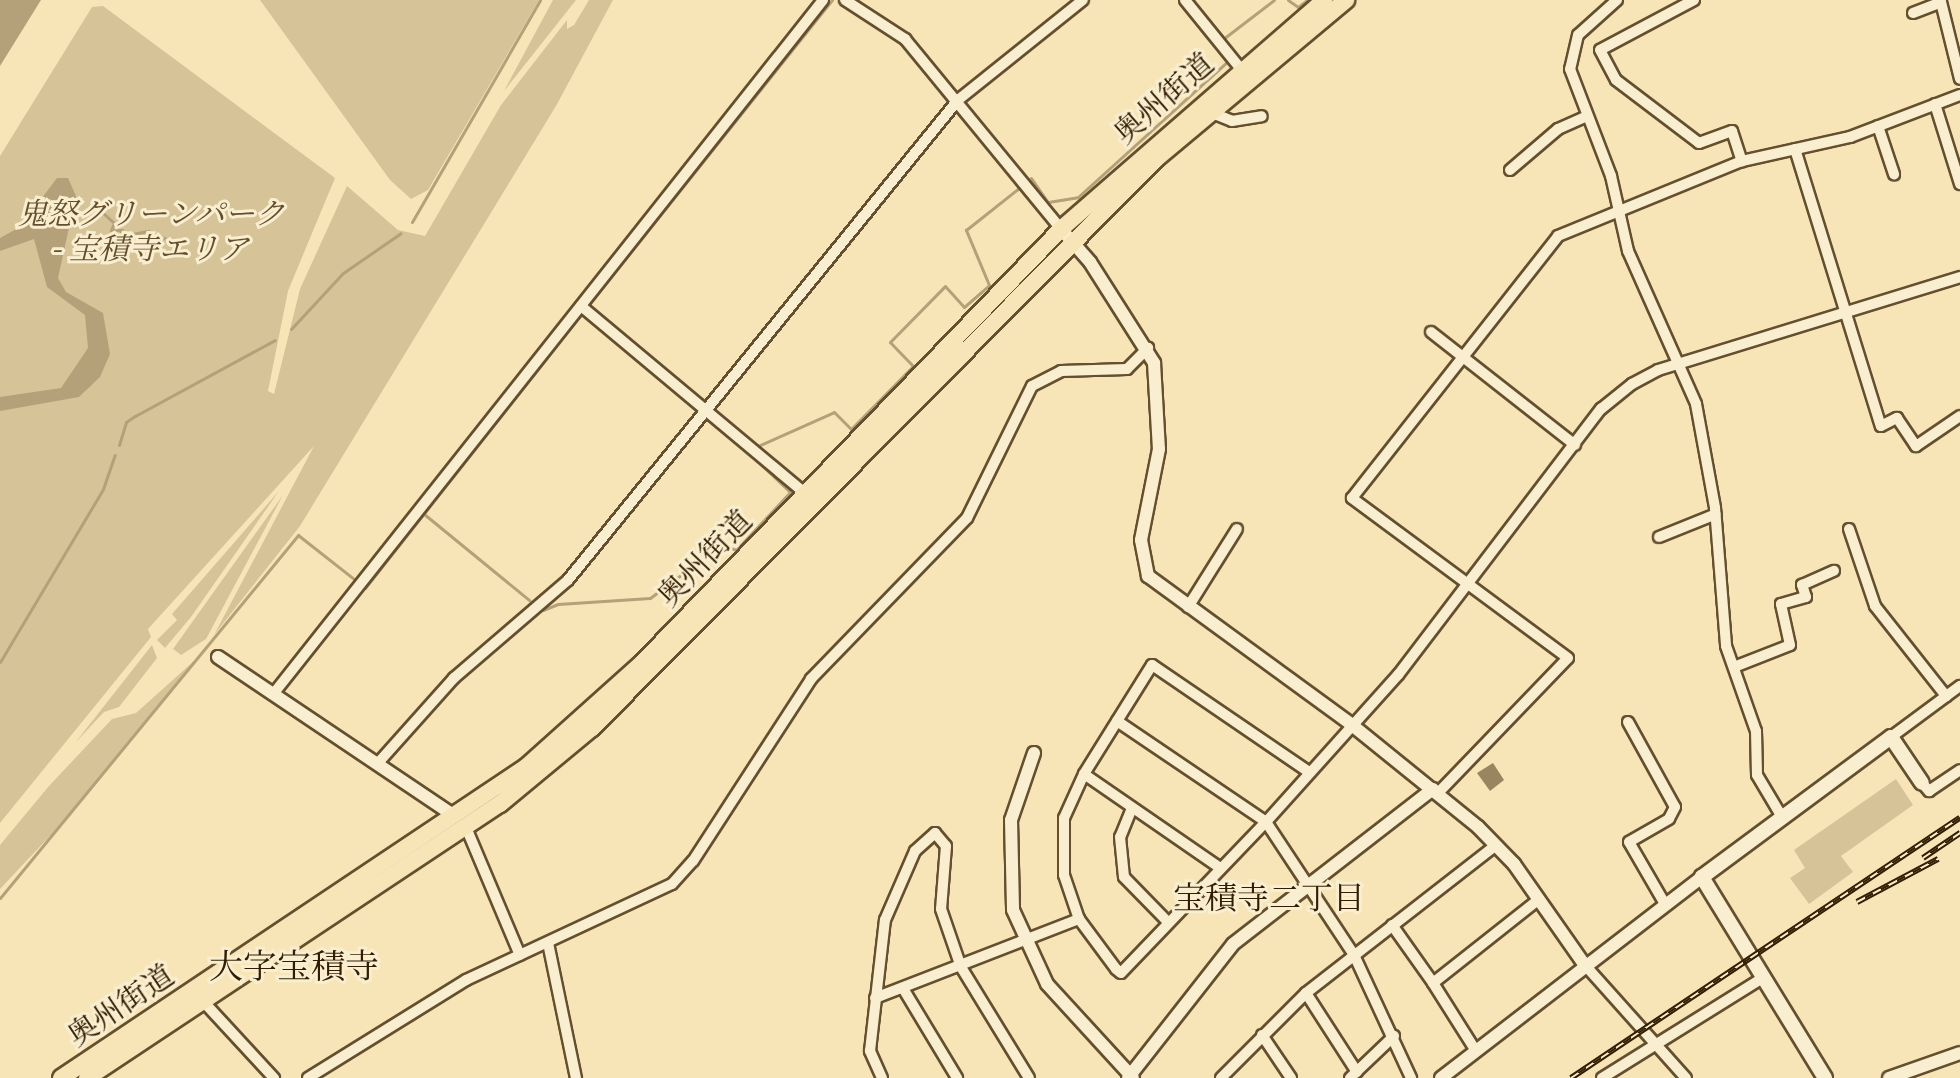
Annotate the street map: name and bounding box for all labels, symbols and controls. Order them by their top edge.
street label: 奥州街道 [1106,45,1220,151]
park label: 鬼怒グリーンパーク - 宝積寺エリア [16,195,286,266]
street label: 奥州街道 [649,502,759,614]
district label: 宝積寺二丁目 [1173,879,1365,917]
district label: 大字宝積寺 [209,946,379,986]
street label: 奥州街道 [60,957,180,1053]

